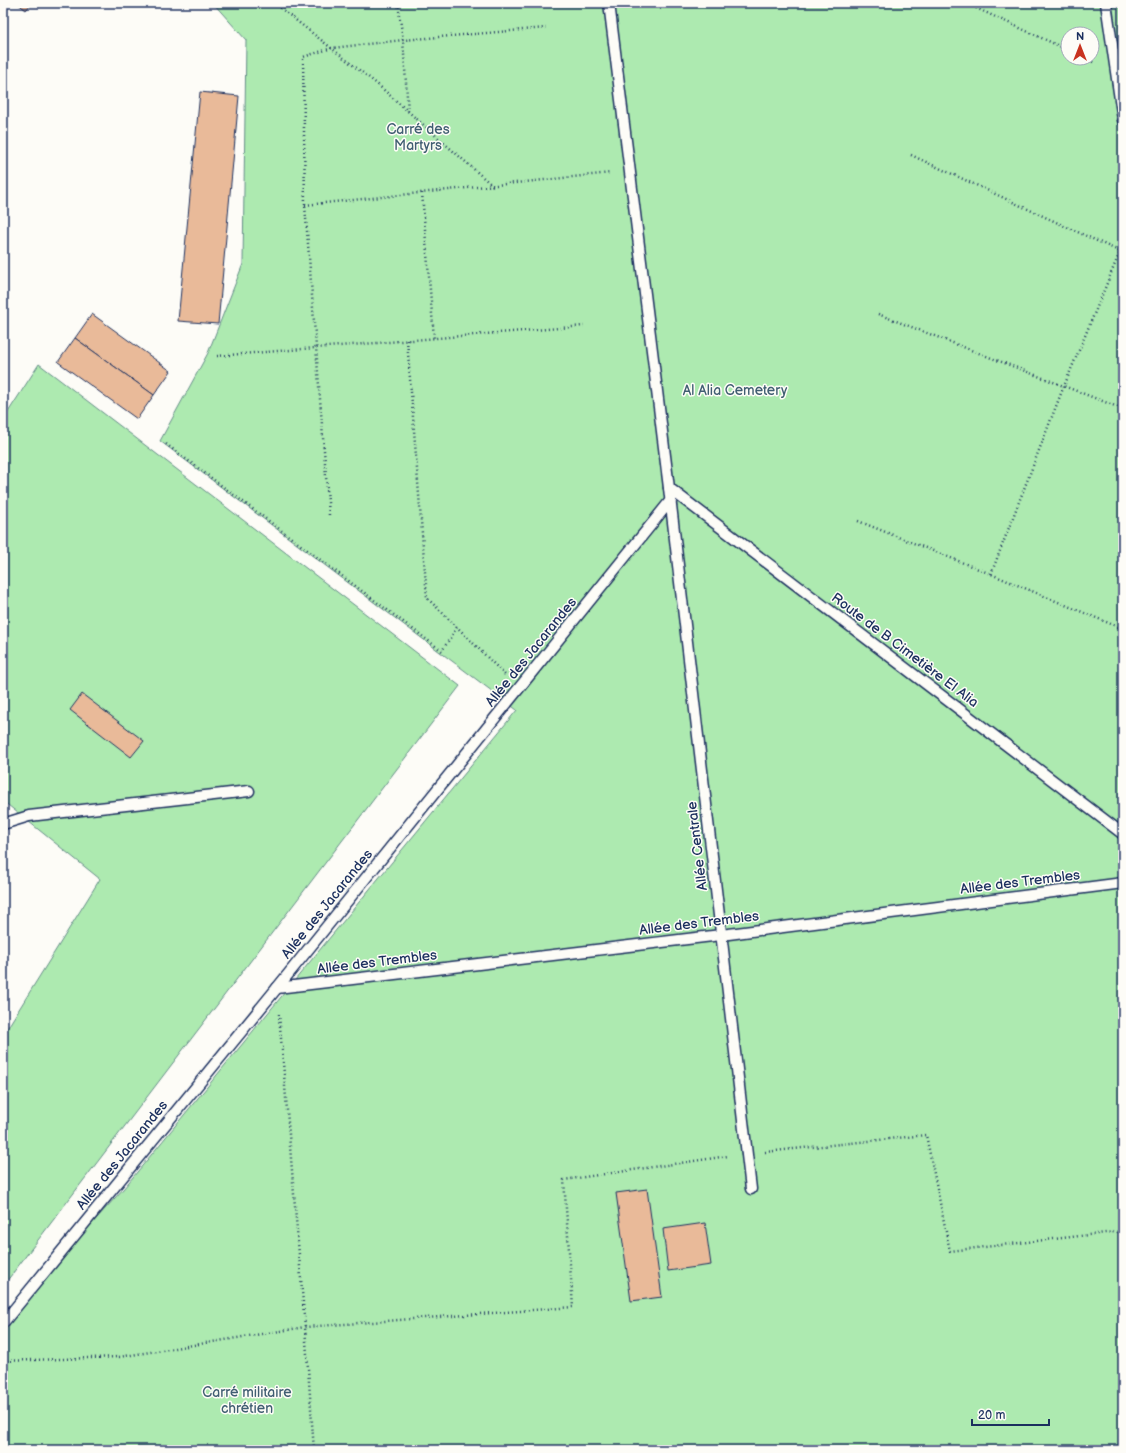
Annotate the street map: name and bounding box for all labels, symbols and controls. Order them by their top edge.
north arrow [1060,26,1100,66]
text: N [1076,30,1084,43]
park label: Carré des Martyrs [386,121,450,154]
park label: Al Alia Cemetery [683,382,788,399]
street label: Route de B Cimetière El Alia [828,589,982,711]
street label: Allée des Jacarandes [482,594,580,710]
street label: Allée Centrale [683,800,711,892]
street label: Allée des Jacarandes [278,846,376,962]
street label: Allée des Trembles [959,866,1081,898]
street label: Allée des Trembles [638,907,760,939]
street label: Allée des Trembles [316,946,438,978]
street label: Allée des Jacarandes [73,1097,171,1213]
park label: Carré militaire chrétien [202,1384,292,1417]
scale bar [972,1401,1049,1427]
text: 20 m [978,1408,1005,1423]

